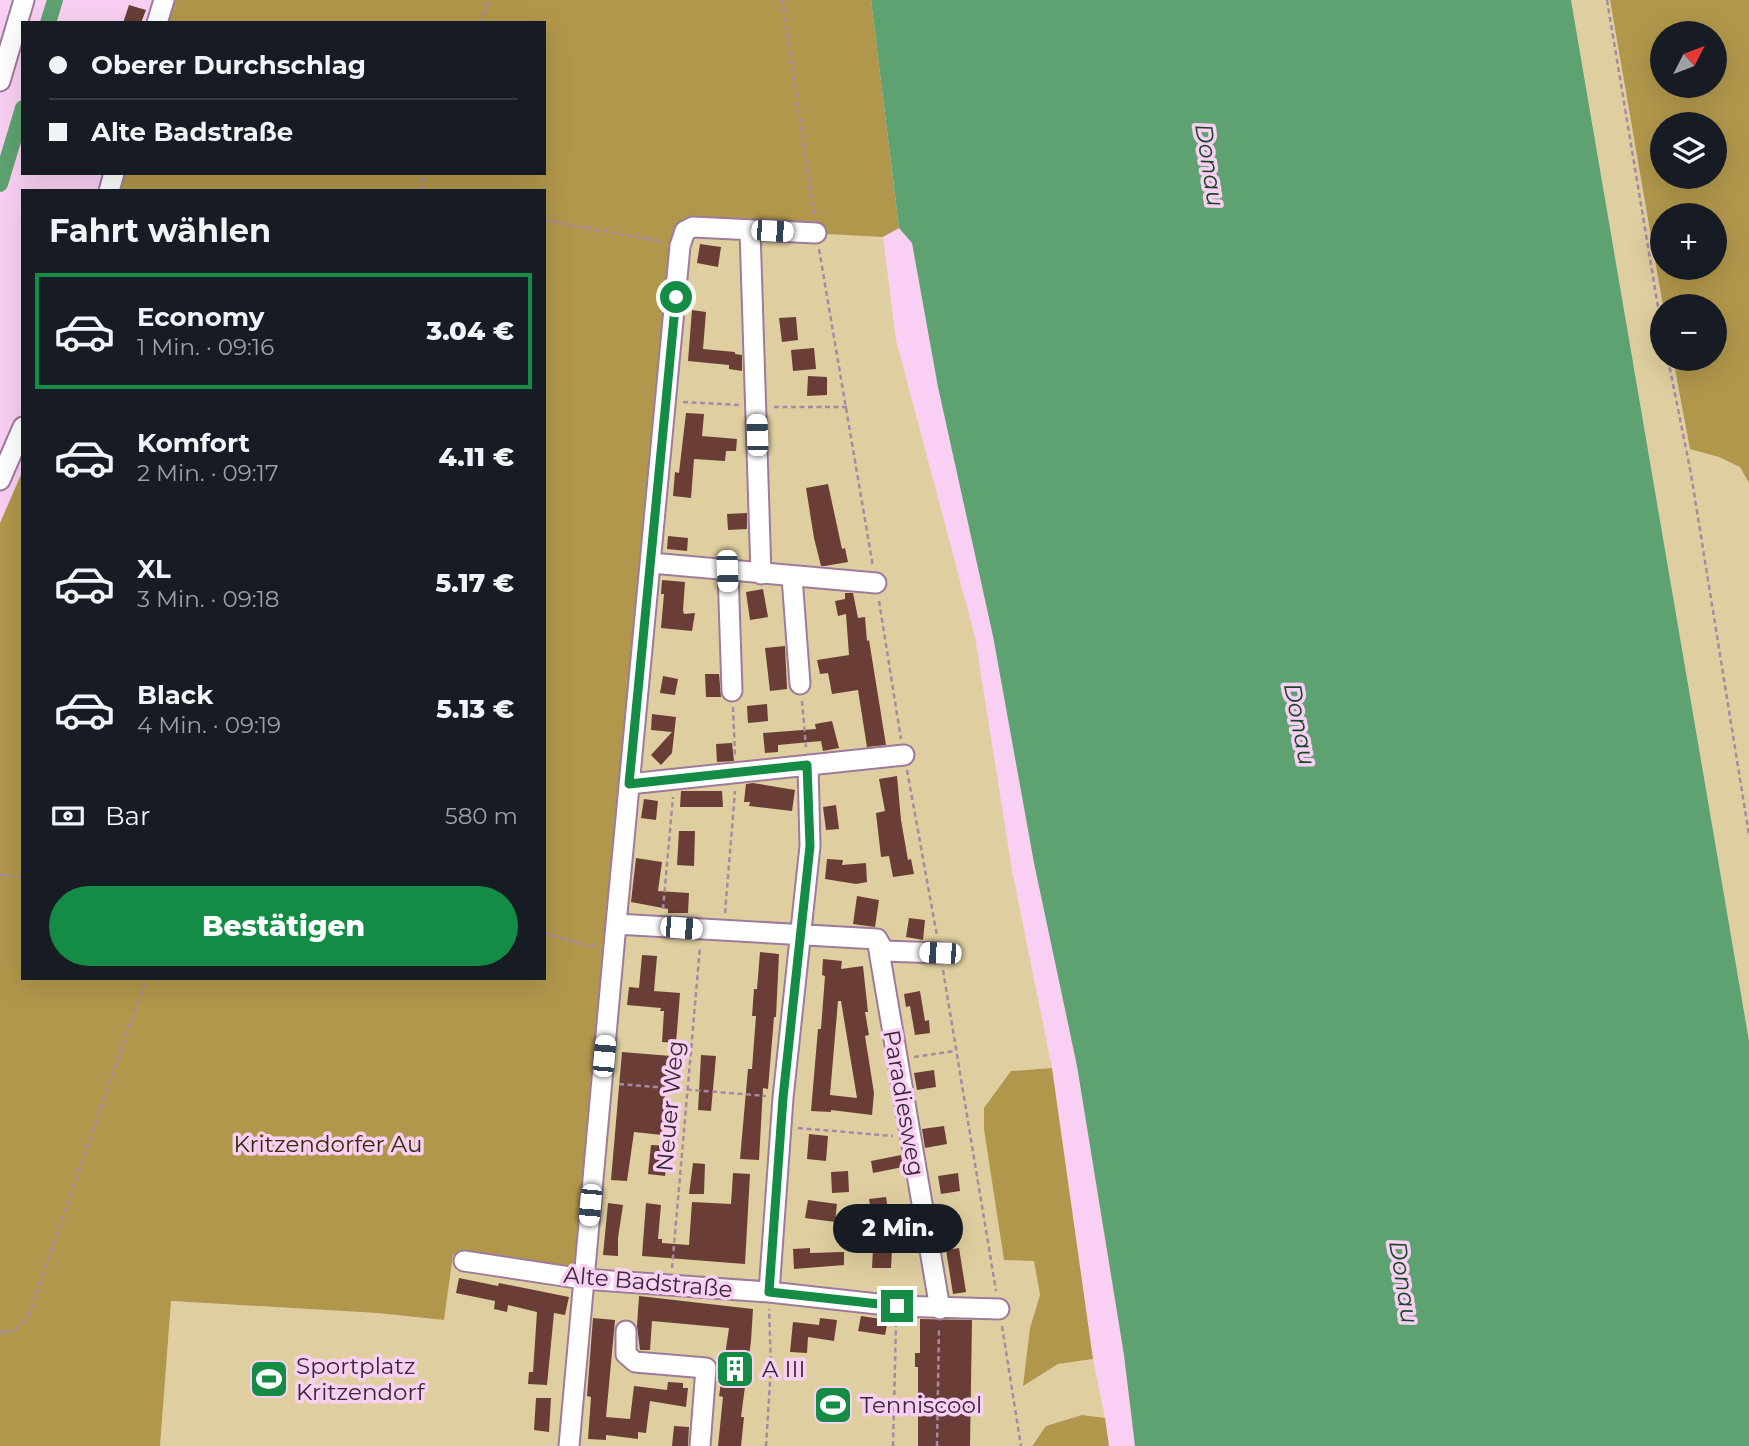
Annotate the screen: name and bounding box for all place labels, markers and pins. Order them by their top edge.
building icon: A III [714,1348,756,1390]
place label: Sportplatz Kritzendorf [296,1352,426,1406]
place label: A III [762,1355,805,1383]
sports icon: Sportplatz Kritzendorf [248,1358,290,1400]
sports icon: Tenniscool [812,1384,854,1426]
place label: Tenniscool [860,1391,982,1419]

